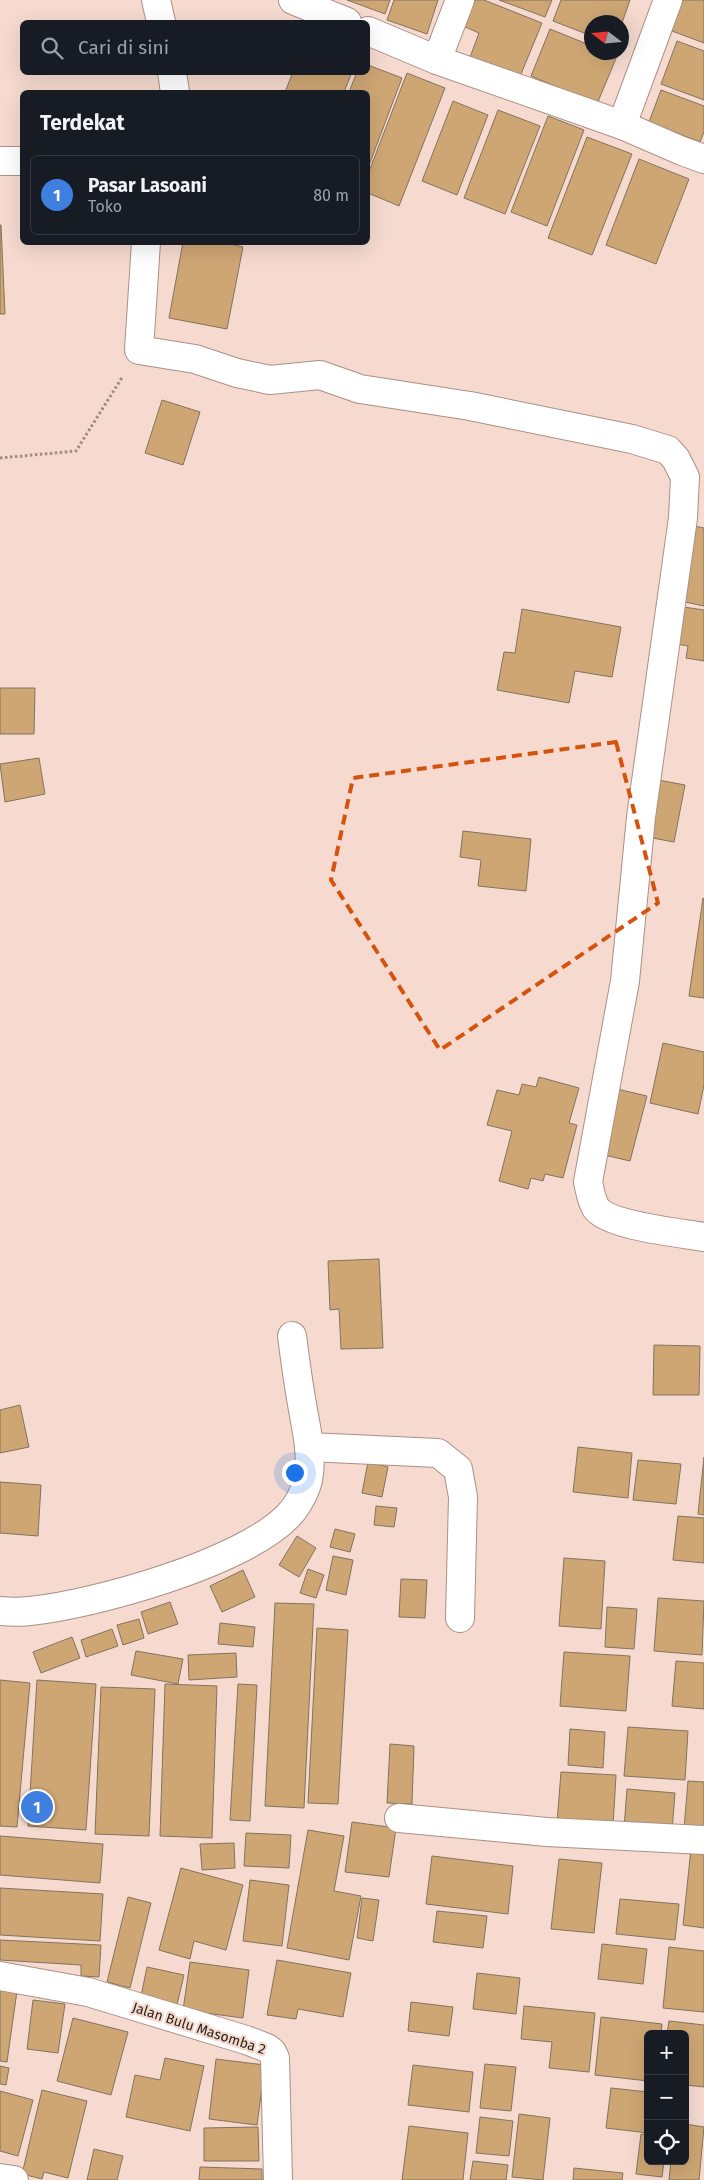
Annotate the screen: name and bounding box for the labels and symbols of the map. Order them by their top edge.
north arrow [584,15,629,60]
your location [282,1460,308,1486]
pin: 1 [21,1788,53,1826]
street label: Jalan Bulu Masomba 2 [130,1999,268,2058]

